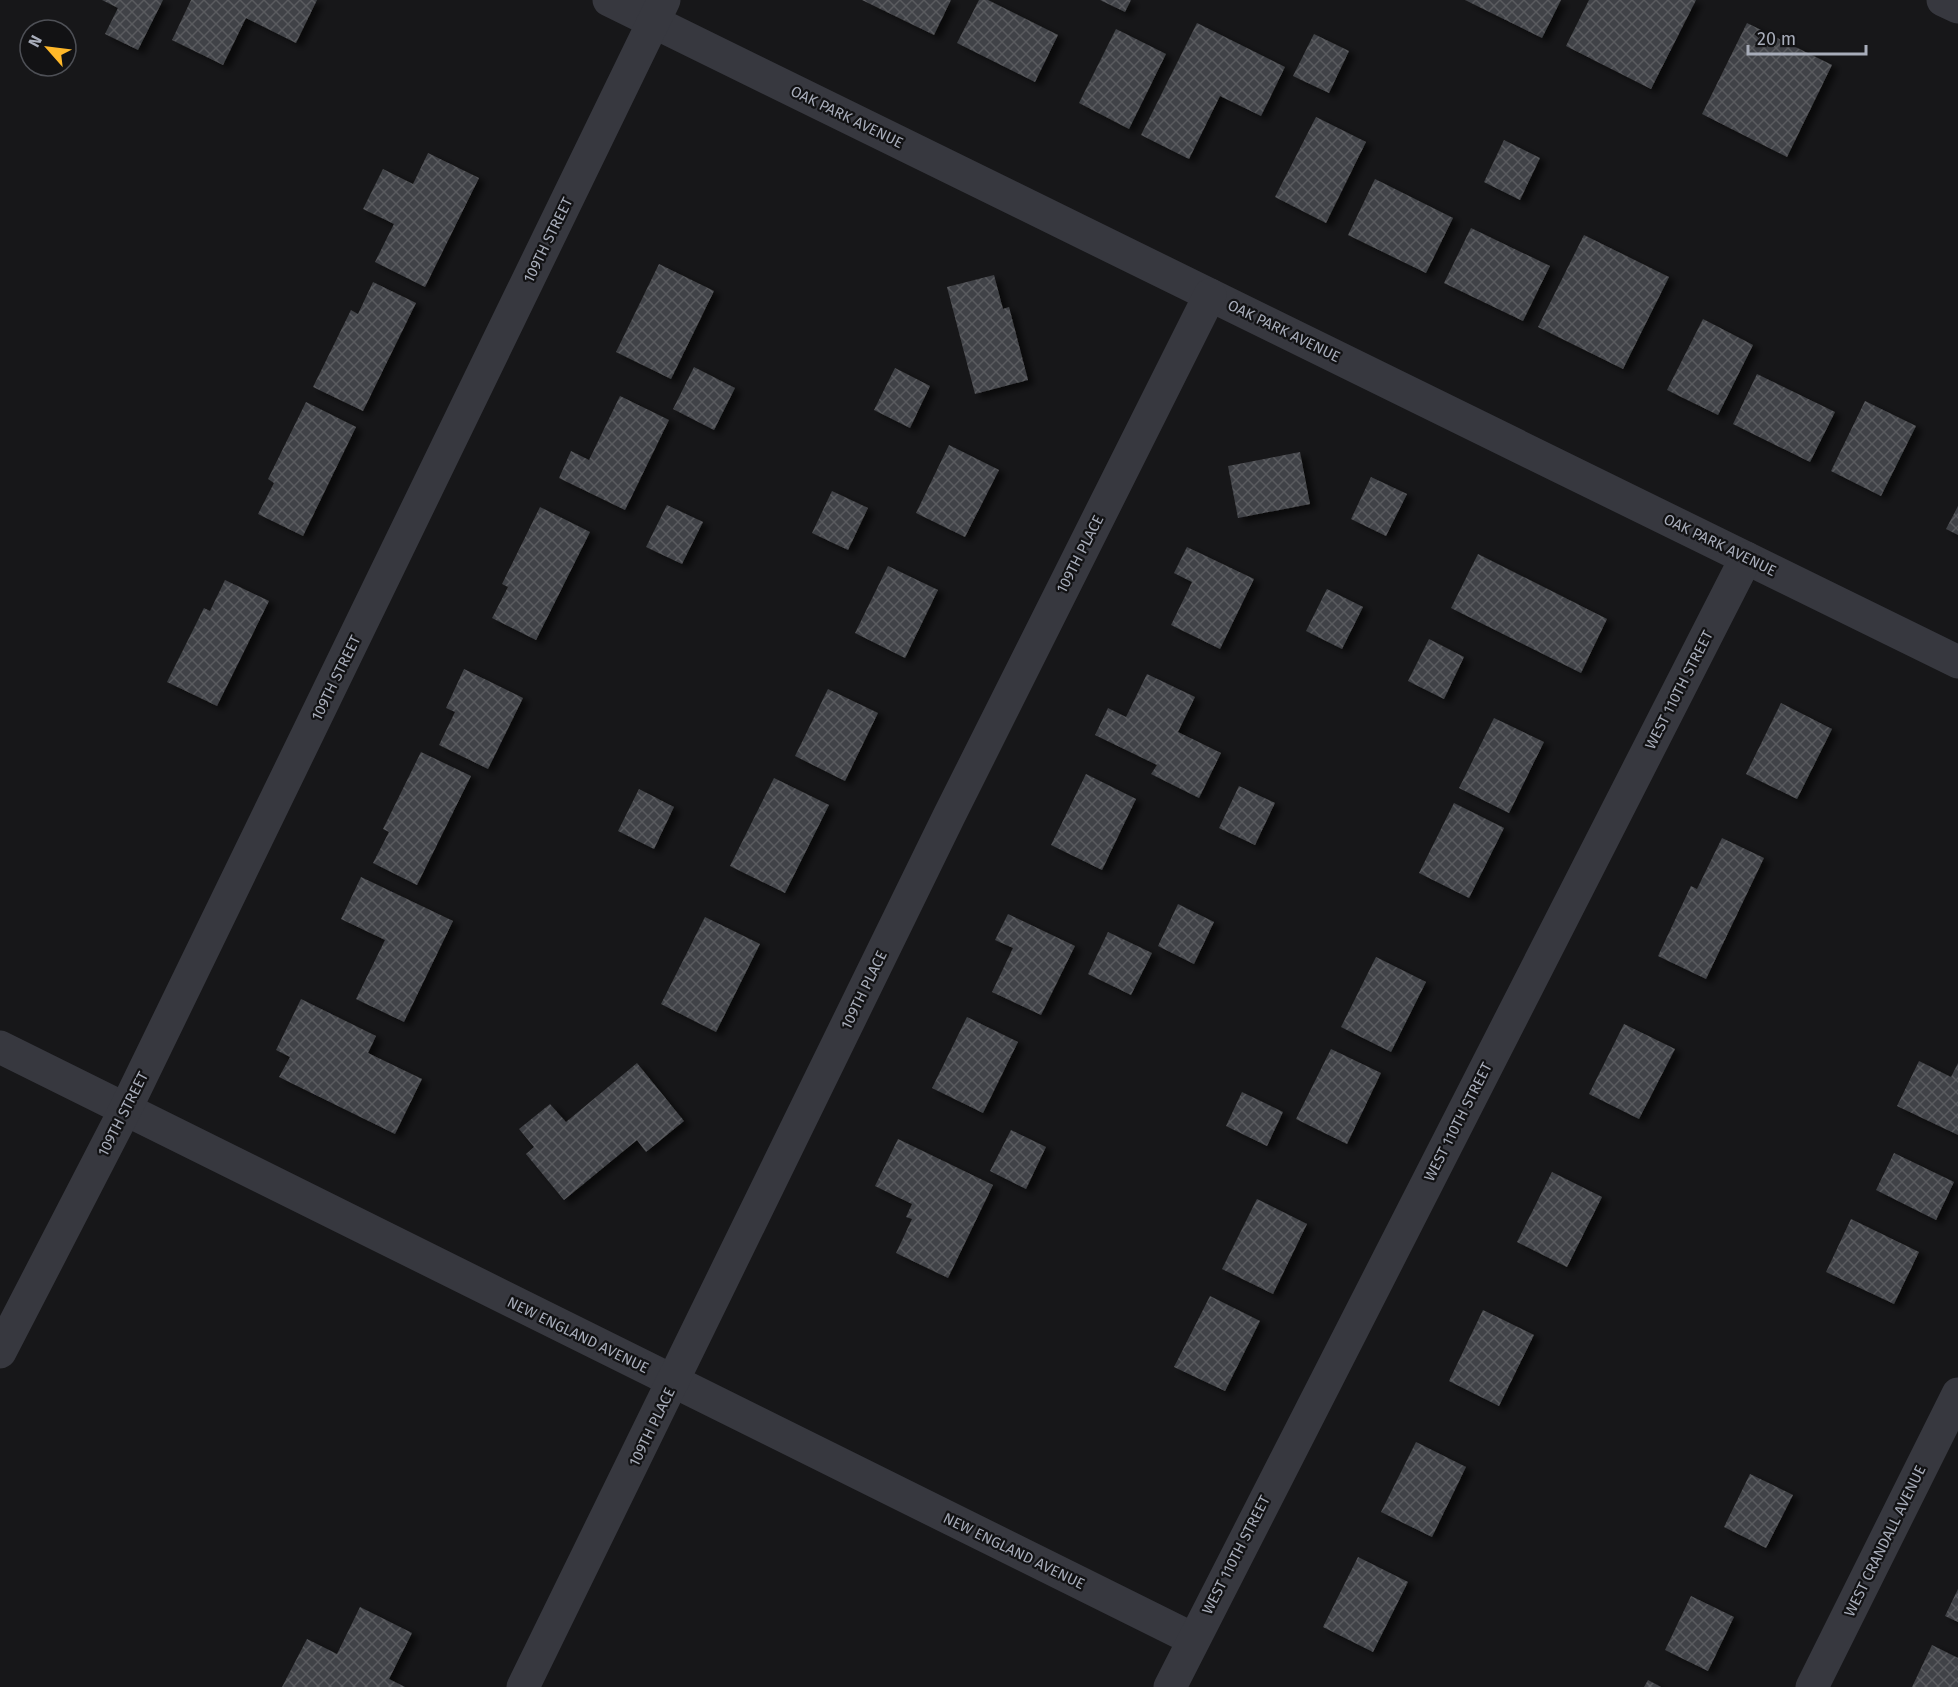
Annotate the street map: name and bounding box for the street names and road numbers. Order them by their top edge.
street label: OAK PARK AVENUE [788,82,906,152]
street label: 109TH STREET [520,194,577,286]
street label: OAK PARK AVENUE [1225,296,1343,366]
street label: OAK PARK AVENUE [1661,510,1779,580]
street label: 109TH PLACE [1053,512,1107,596]
street label: WEST 110TH STREET [1641,627,1717,752]
street label: 109TH STREET [308,632,365,724]
street label: 109TH PLACE [837,948,891,1032]
street label: WEST 110TH STREET [1420,1059,1496,1184]
street label: 109TH STREET [94,1068,152,1159]
street label: NEW ENGLAND AVENUE [504,1293,652,1377]
street label: 109TH PLACE [625,1385,679,1469]
street label: WEST CRANDALL AVENUE [1840,1462,1930,1620]
street label: WEST 110TH STREET [1198,1492,1274,1617]
street label: NEW ENGLAND AVENUE [940,1509,1088,1593]

